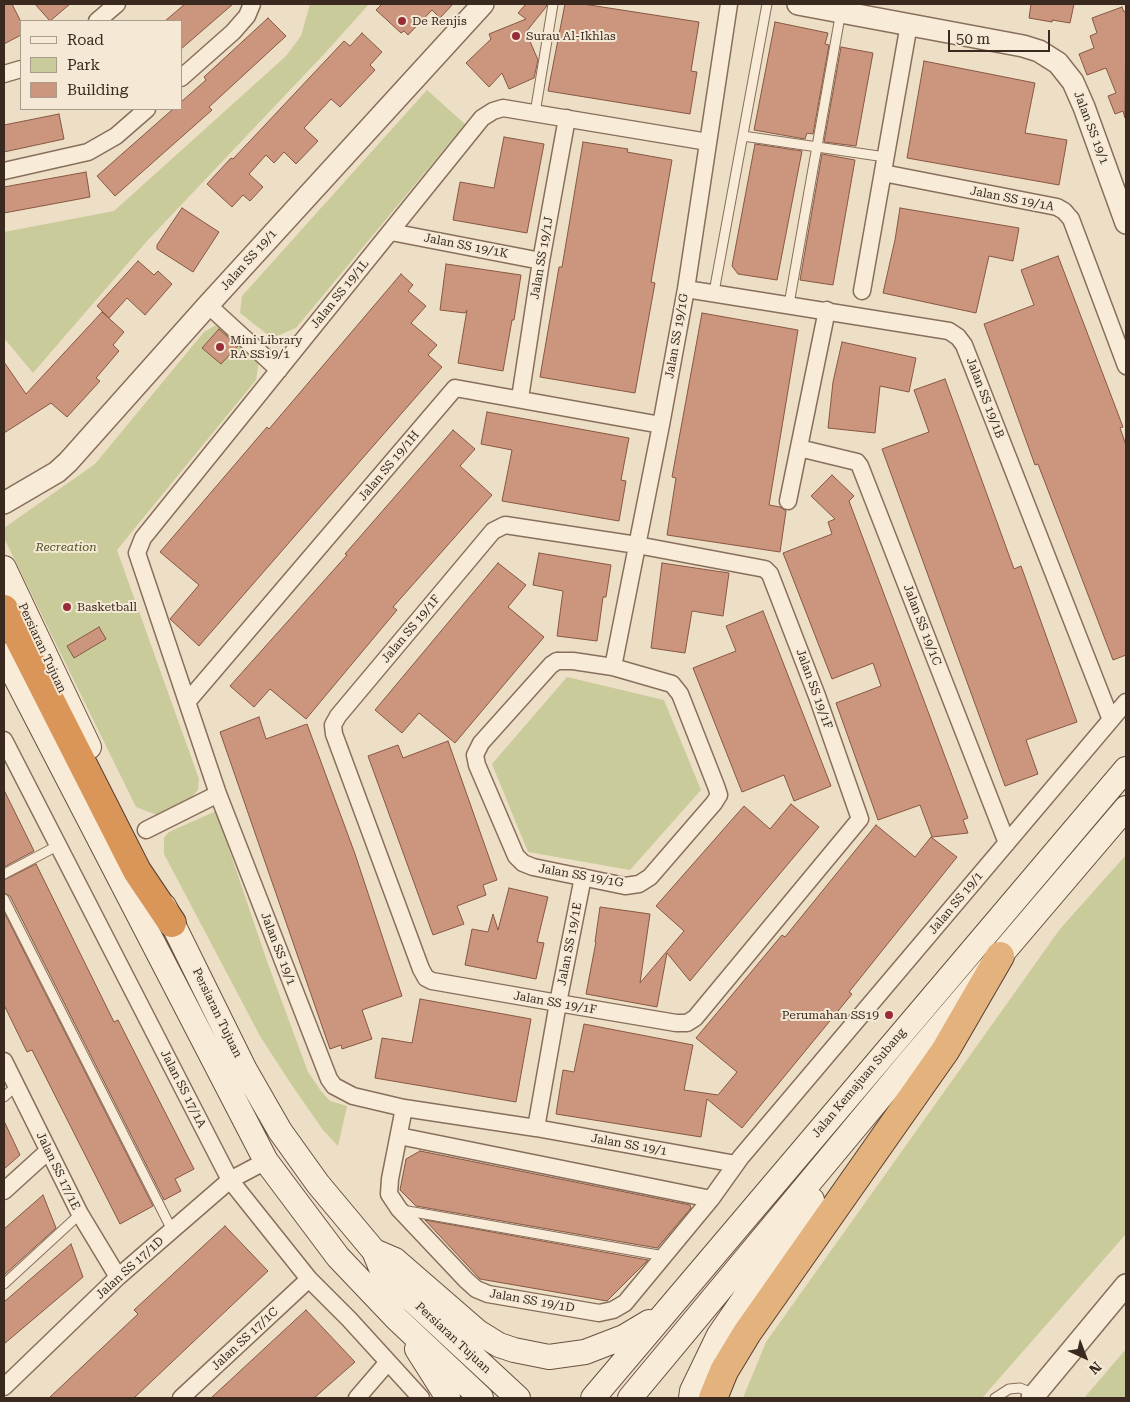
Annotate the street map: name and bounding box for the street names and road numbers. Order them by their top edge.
street label: Jalan SS 19/1 [1070,89,1112,167]
street label: Jalan SS 19/1A [969,184,1055,214]
street label: Jalan SS 19/1J [528,216,556,300]
street label: Jalan SS 19/1 [218,227,280,293]
street label: Jalan SS 19/1K [423,231,509,261]
street label: Jalan SS 19/1L [308,257,372,331]
street label: Jalan SS 19/1G [662,292,692,380]
street label: Jalan SS 19/1B [963,356,1007,440]
street label: Jalan SS 19/1H [356,428,422,504]
street label: Jalan SS 19/1C [900,582,944,668]
street label: Jalan SS 19/1F [378,592,444,666]
street label: Persiaran Tujuan [15,601,69,695]
street label: Jalan SS 19/1F [793,647,835,731]
street label: Jalan SS 19/1G [537,861,625,891]
street label: Jalan SS 19/1 [926,869,986,937]
street label: Jalan SS 19/1E [555,901,585,987]
street label: Jalan SS 19/1 [257,910,299,988]
street label: Persiaran Tujuan [189,966,245,1060]
street label: Jalan SS 19/1F [512,989,598,1017]
street label: Jalan Kemajuan Subang [809,1025,909,1141]
street label: Jalan SS 17/1A [157,1048,209,1130]
street label: Jalan SS 17/1E [33,1130,83,1212]
street label: Jalan SS 19/1 [590,1131,668,1159]
street label: Jalan SS 17/1D [93,1234,167,1302]
street label: Jalan SS 19/1D [488,1286,576,1316]
street label: Persiaran Tujuan [412,1299,494,1377]
street label: Jalan SS 17/1C [209,1305,281,1373]

